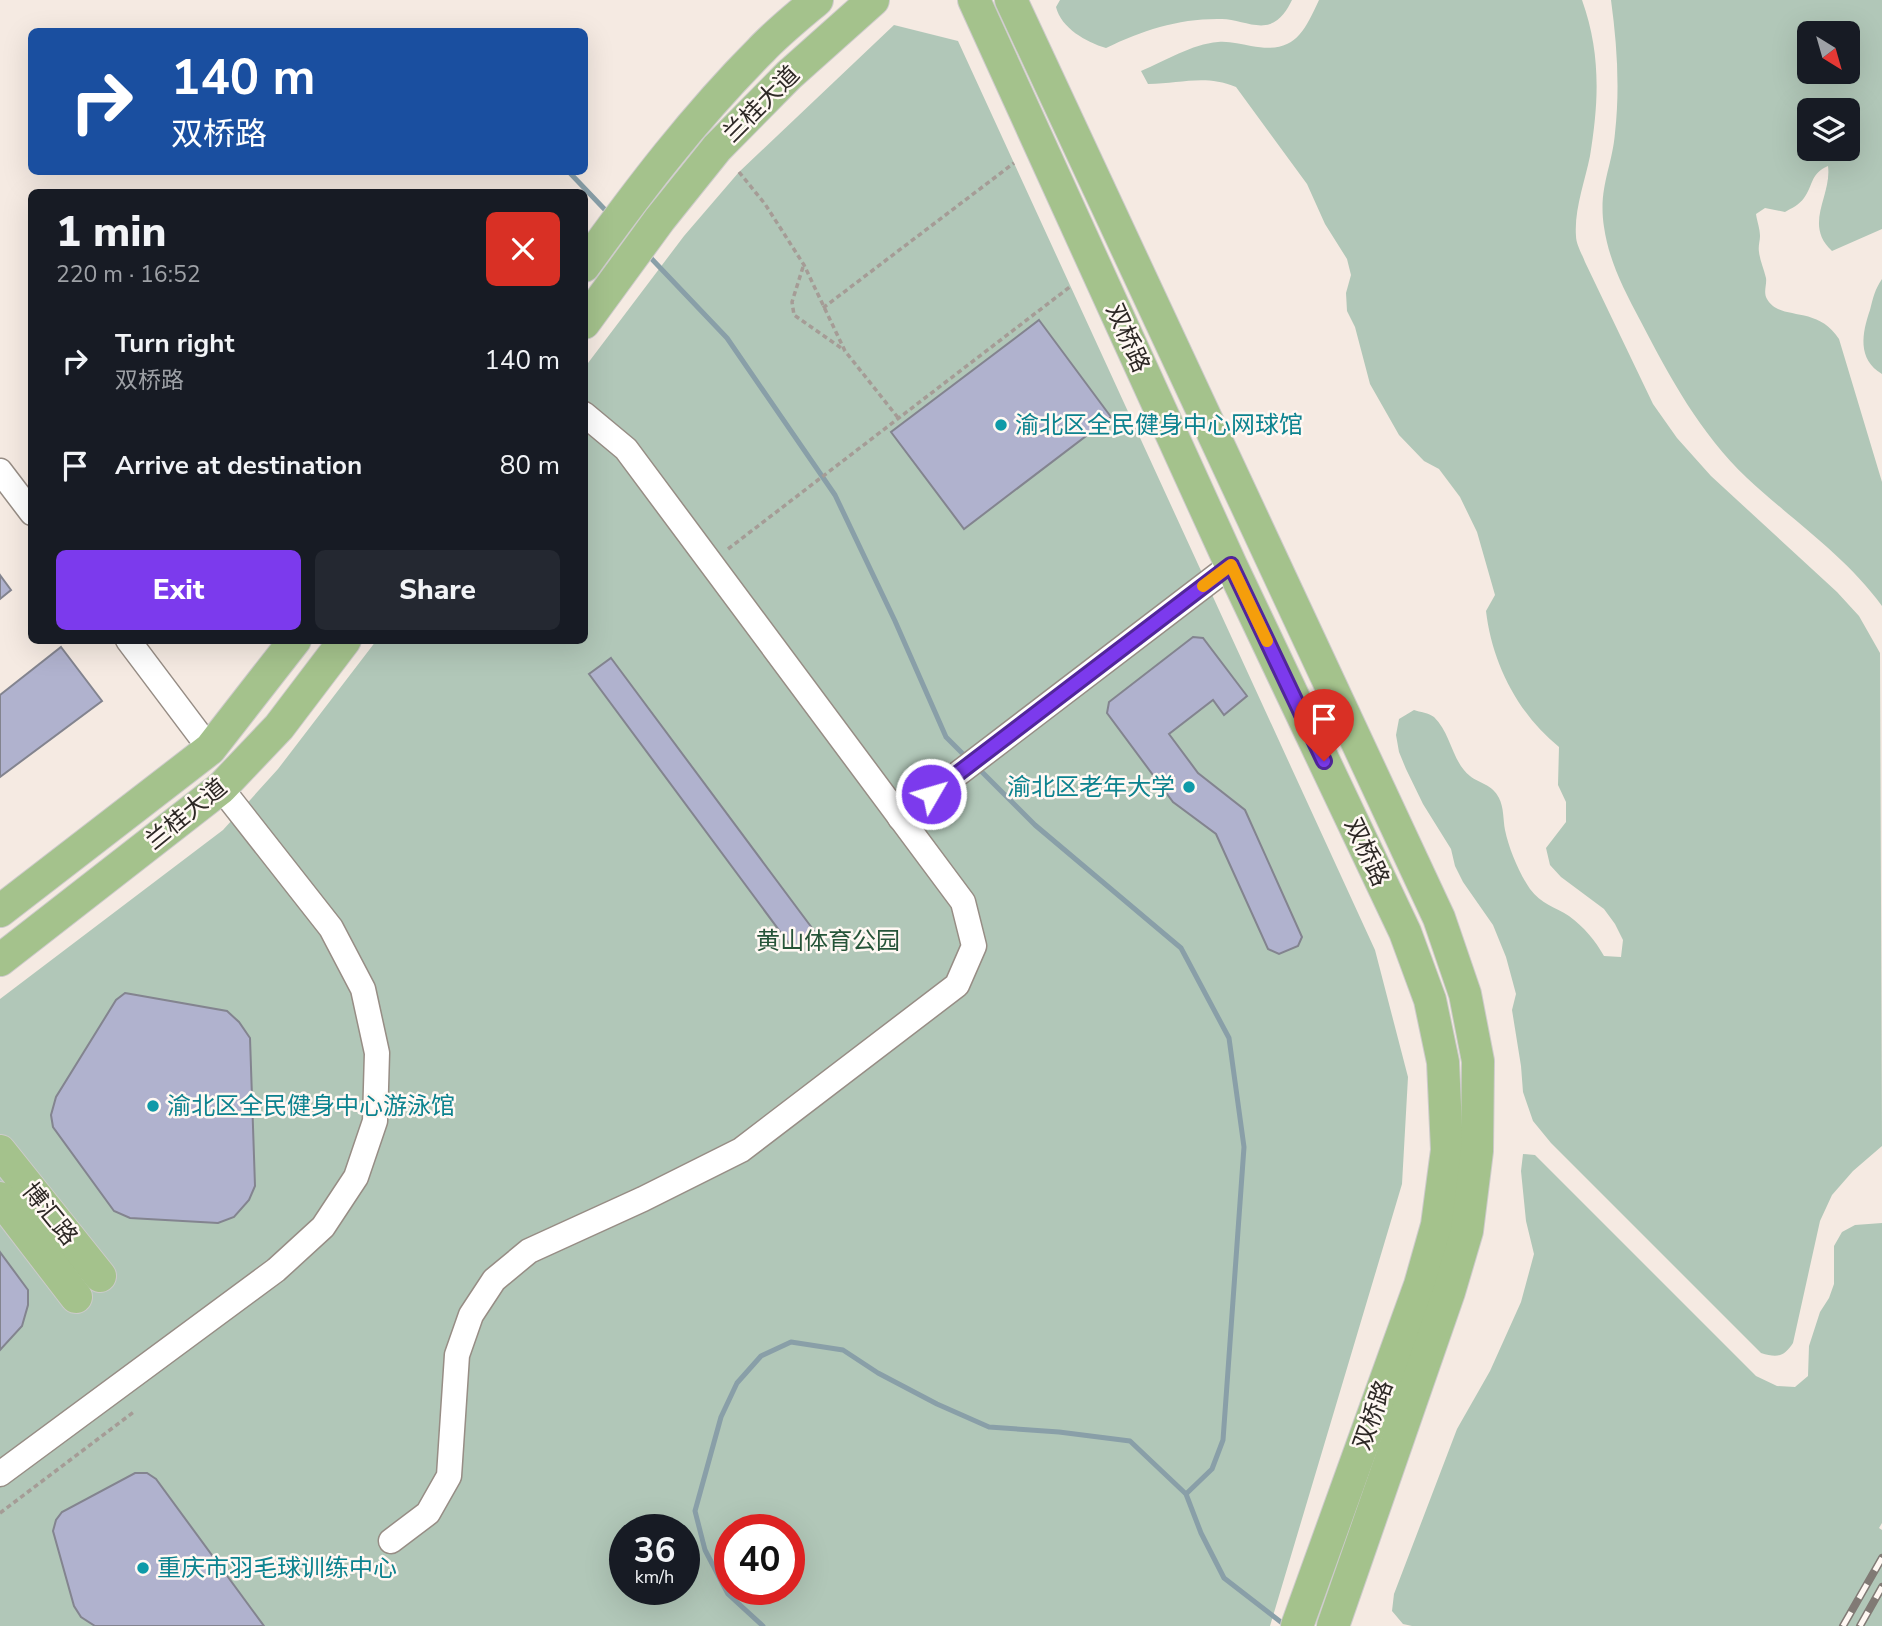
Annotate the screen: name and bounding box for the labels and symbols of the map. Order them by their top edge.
north arrow [1797,21,1860,84]
street label: 兰桂大道 [716,59,806,149]
street label: 双桥路 [1099,299,1157,377]
place label: 渝北区全民健身中心网球馆 [1015,409,1303,441]
marker: 渝北区全民健身中心网球馆 [993,417,1009,433]
pin [1294,689,1354,761]
position arrow [894,757,968,831]
street label: 兰桂大道 [139,771,233,857]
place label: 渝北区老年大学 [1007,771,1175,803]
marker: 渝北区老年大学 [1181,779,1197,795]
street label: 双桥路 [1337,813,1397,891]
park label: 黄山体育公园 [756,925,900,957]
place label: 渝北区全民健身中心游泳馆 [167,1090,455,1122]
marker: 渝北区全民健身中心游泳馆 [145,1098,161,1114]
street label: 博汇路 [15,1176,85,1252]
street label: 双桥路 [1346,1376,1400,1454]
speed limit sign: 40 [714,1514,805,1605]
place label: 重庆市羽毛球训练中心 [157,1552,397,1584]
marker: 重庆市羽毛球训练中心 [135,1560,151,1576]

